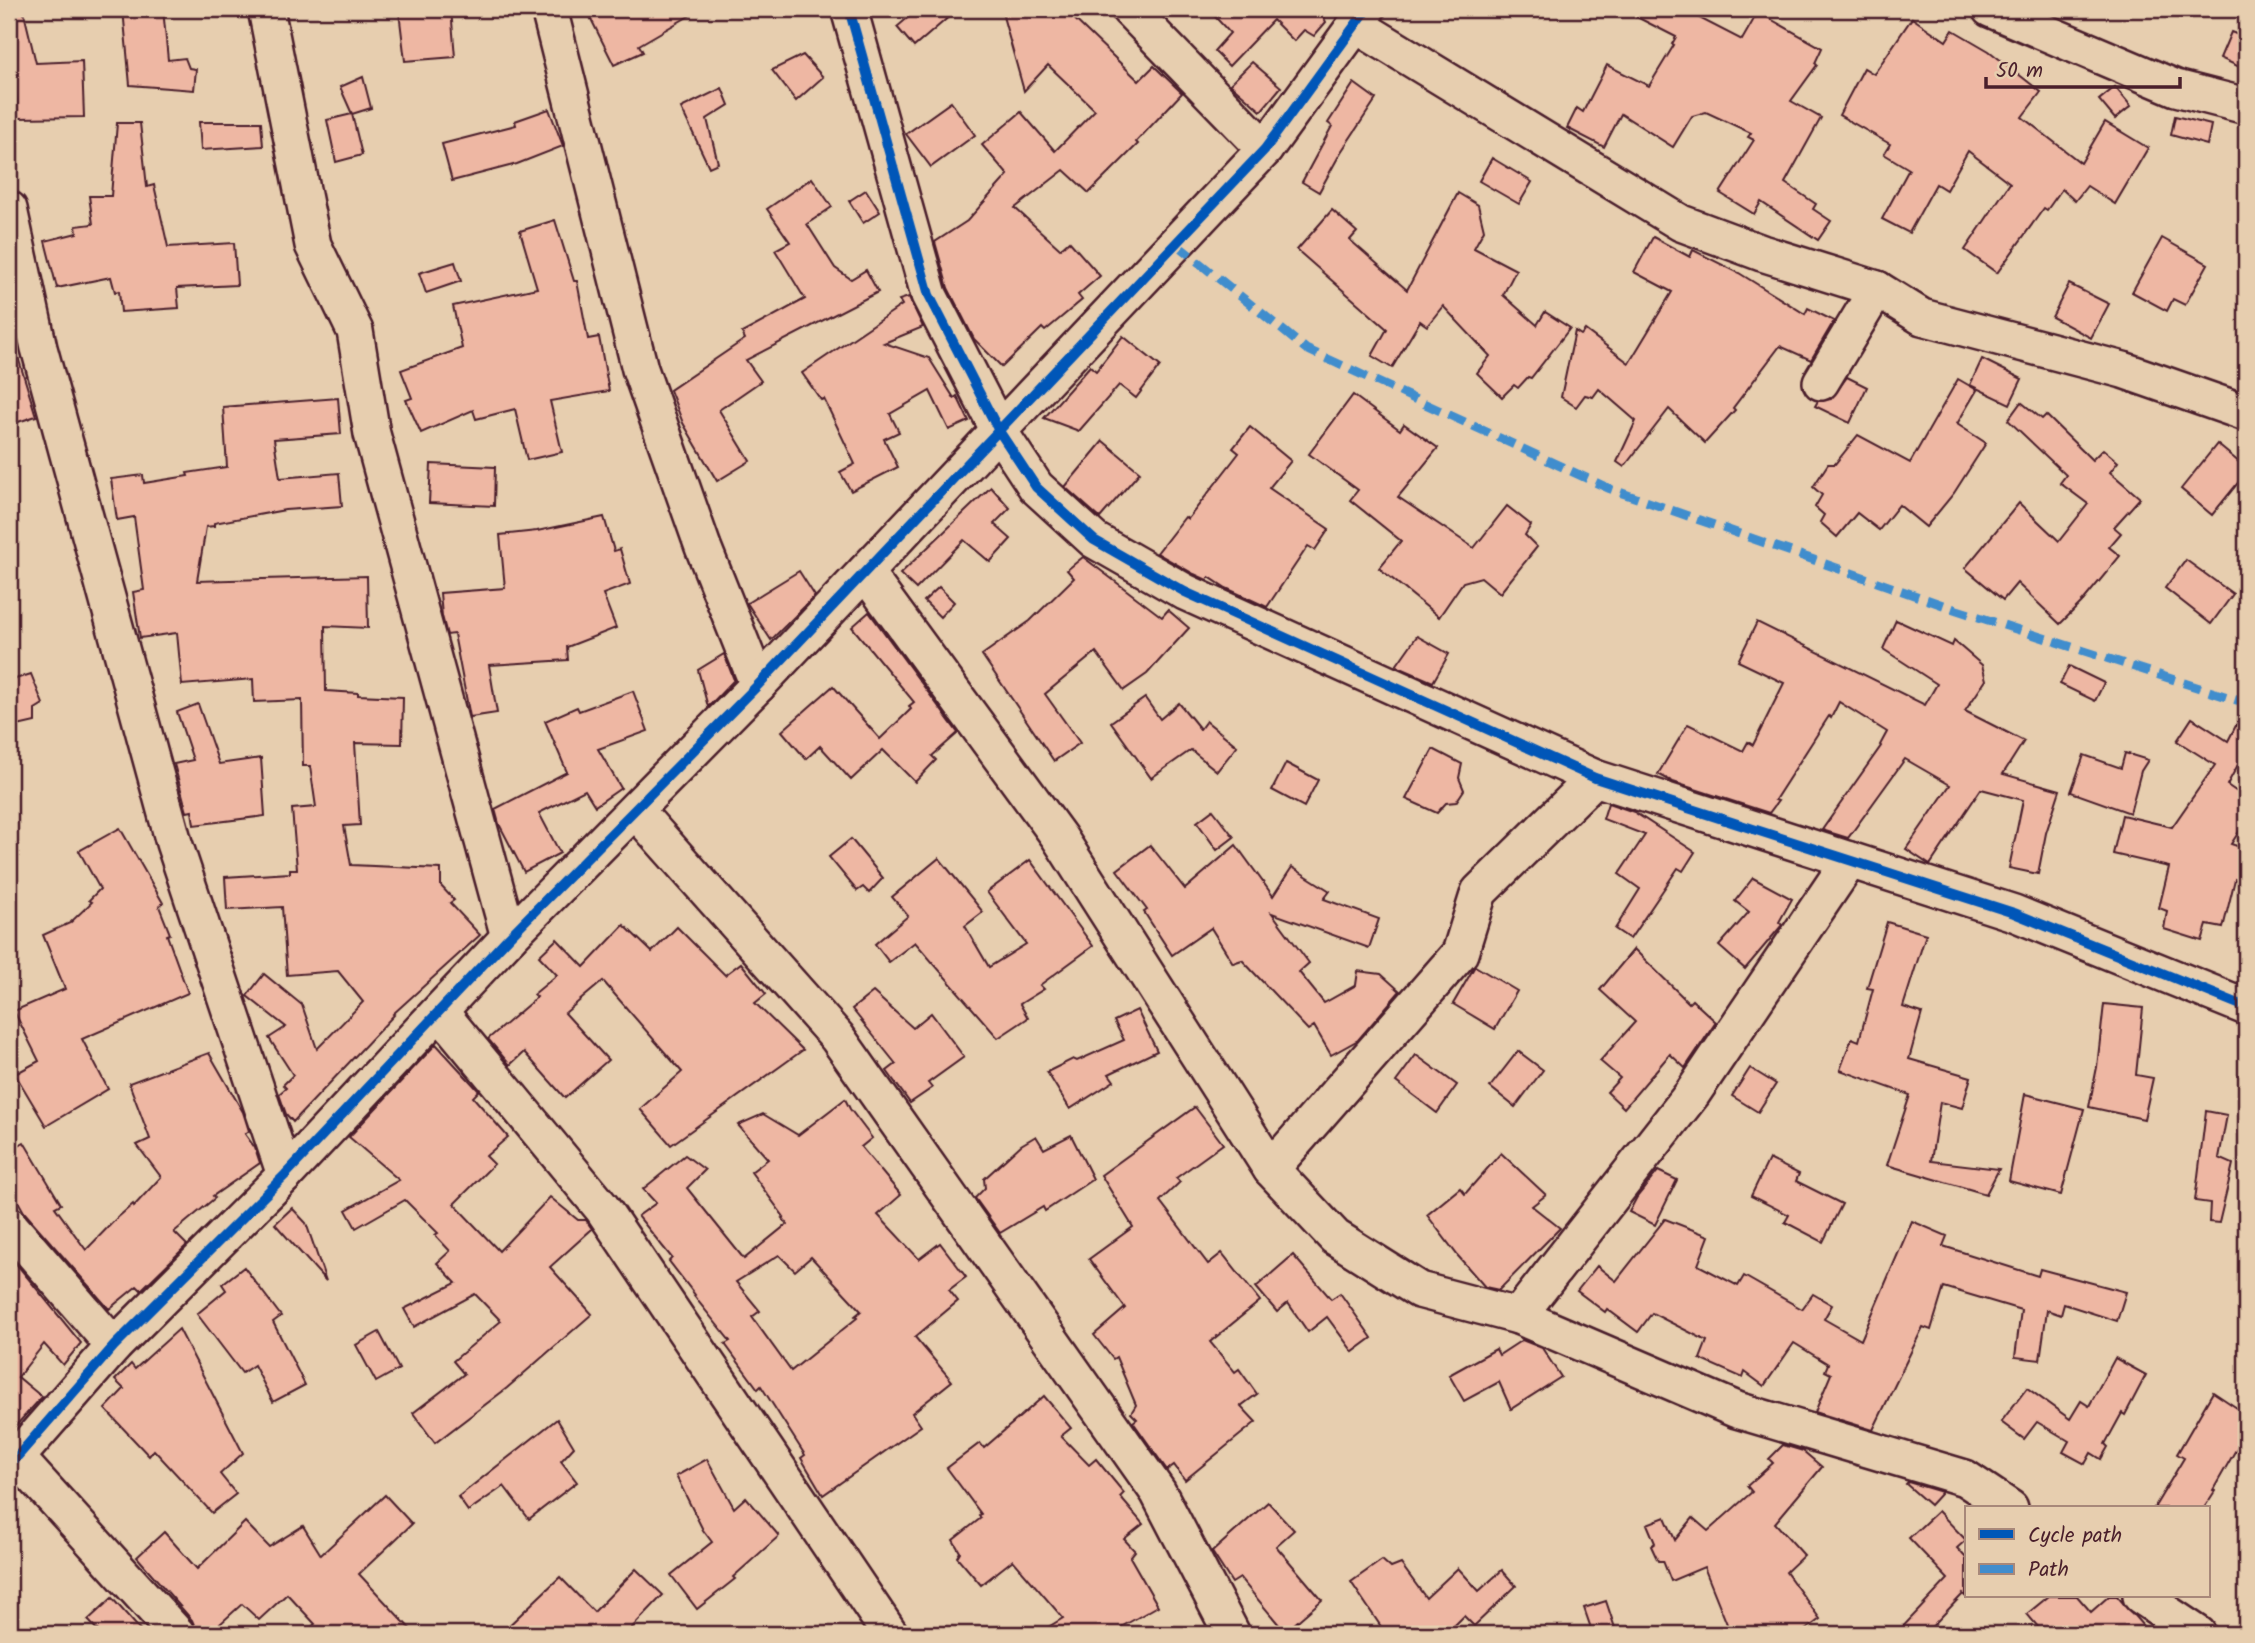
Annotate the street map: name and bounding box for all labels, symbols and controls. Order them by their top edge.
scale bar [1986,46,2180,90]
text: 50 m [1996,55,2043,88]
legend [1965,1506,2210,1598]
text: Cycle path [2028,1520,2122,1553]
text: Path [2028,1554,2069,1587]

